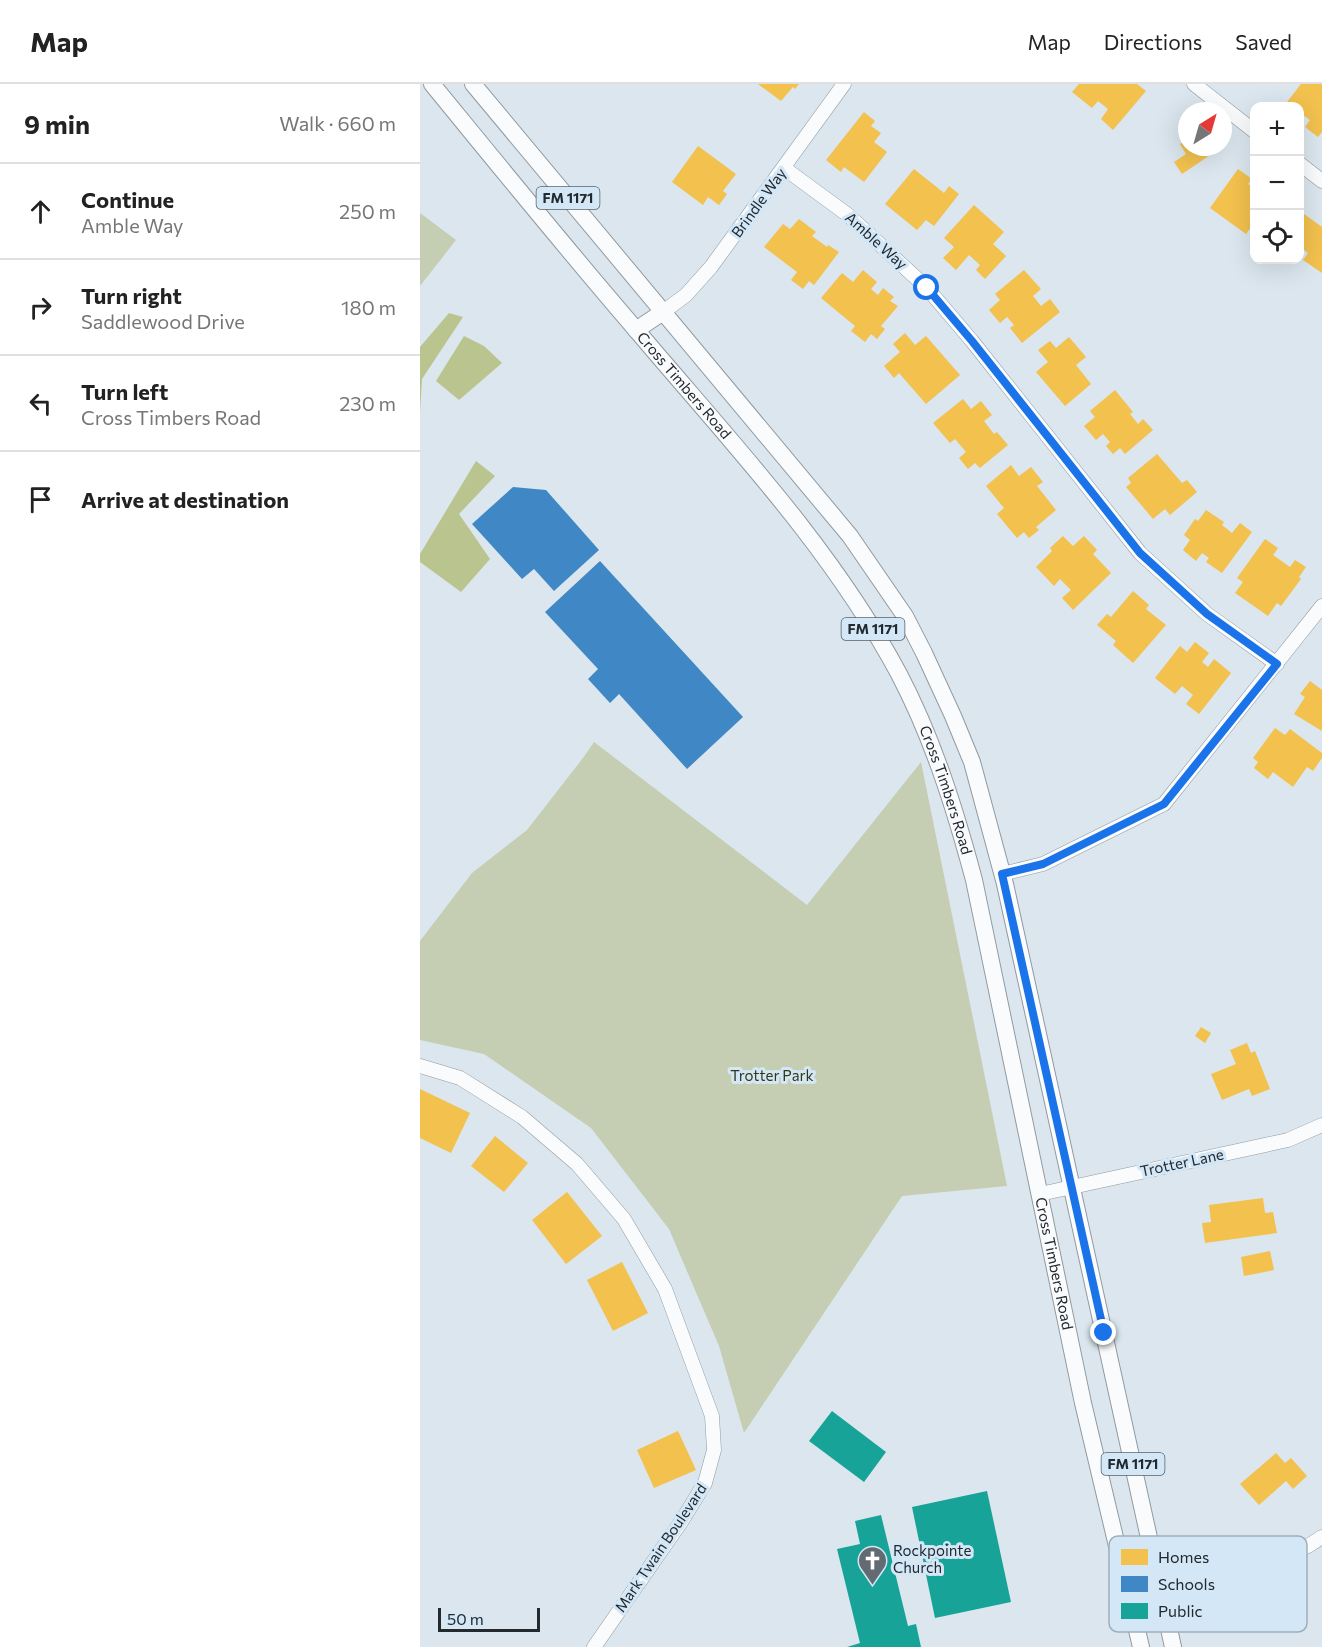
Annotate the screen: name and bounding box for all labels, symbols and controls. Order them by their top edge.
text: Map [30,24,88,58]
text: Map [1028,29,1071,54]
text: Directions [1104,29,1202,54]
text: Saved [1235,29,1292,54]
north arrow [1178,102,1232,156]
map controls [1250,102,1304,264]
button: + [1250,102,1304,156]
text: 9 min [24,108,90,139]
text: Walk · 660 m [279,111,396,135]
button: − [1250,156,1304,210]
street label: Brindle Way [727,164,790,241]
text: Continue [81,186,174,213]
road number: FM 1171 [536,187,600,209]
icon: ahead [24,195,57,228]
text: 250 m [339,199,396,223]
street label: Amble Way [842,208,911,273]
button: locate [1250,210,1304,264]
text: Amble Way [81,213,183,237]
route start [913,274,939,300]
text: Turn right [81,282,182,309]
icon: right [24,291,57,324]
text: 180 m [341,295,396,319]
text: Saddlewood Drive [81,309,245,333]
street label: Cross Timbers Road [634,328,736,442]
text: Turn left [81,378,168,405]
icon: left [24,387,57,420]
text: 230 m [339,391,396,415]
text: Cross Timbers Road [81,405,261,429]
icon: arrive [24,483,57,516]
text: Arrive at destination [81,486,289,513]
road number: FM 1171 [842,618,904,640]
street label: Cross Timbers Road [916,723,977,857]
park label: Trotter Park [730,1066,814,1084]
street label: Trotter Lane [1138,1144,1225,1180]
street label: Cross Timbers Road [1032,1195,1078,1331]
route end [1090,1319,1116,1345]
road number: FM 1171 [1102,1453,1164,1475]
street label: Mark Twain Boulevard [610,1480,710,1615]
legend [1109,1536,1307,1632]
place label: Rockpointe Church [893,1541,971,1576]
church icon: Rockpointe Church [856,1544,888,1586]
text: Homes [1158,1547,1209,1566]
text: Schools [1158,1574,1215,1593]
text: Public [1158,1601,1203,1620]
scale bar [438,1605,540,1632]
text: 50 m [447,1609,484,1628]

